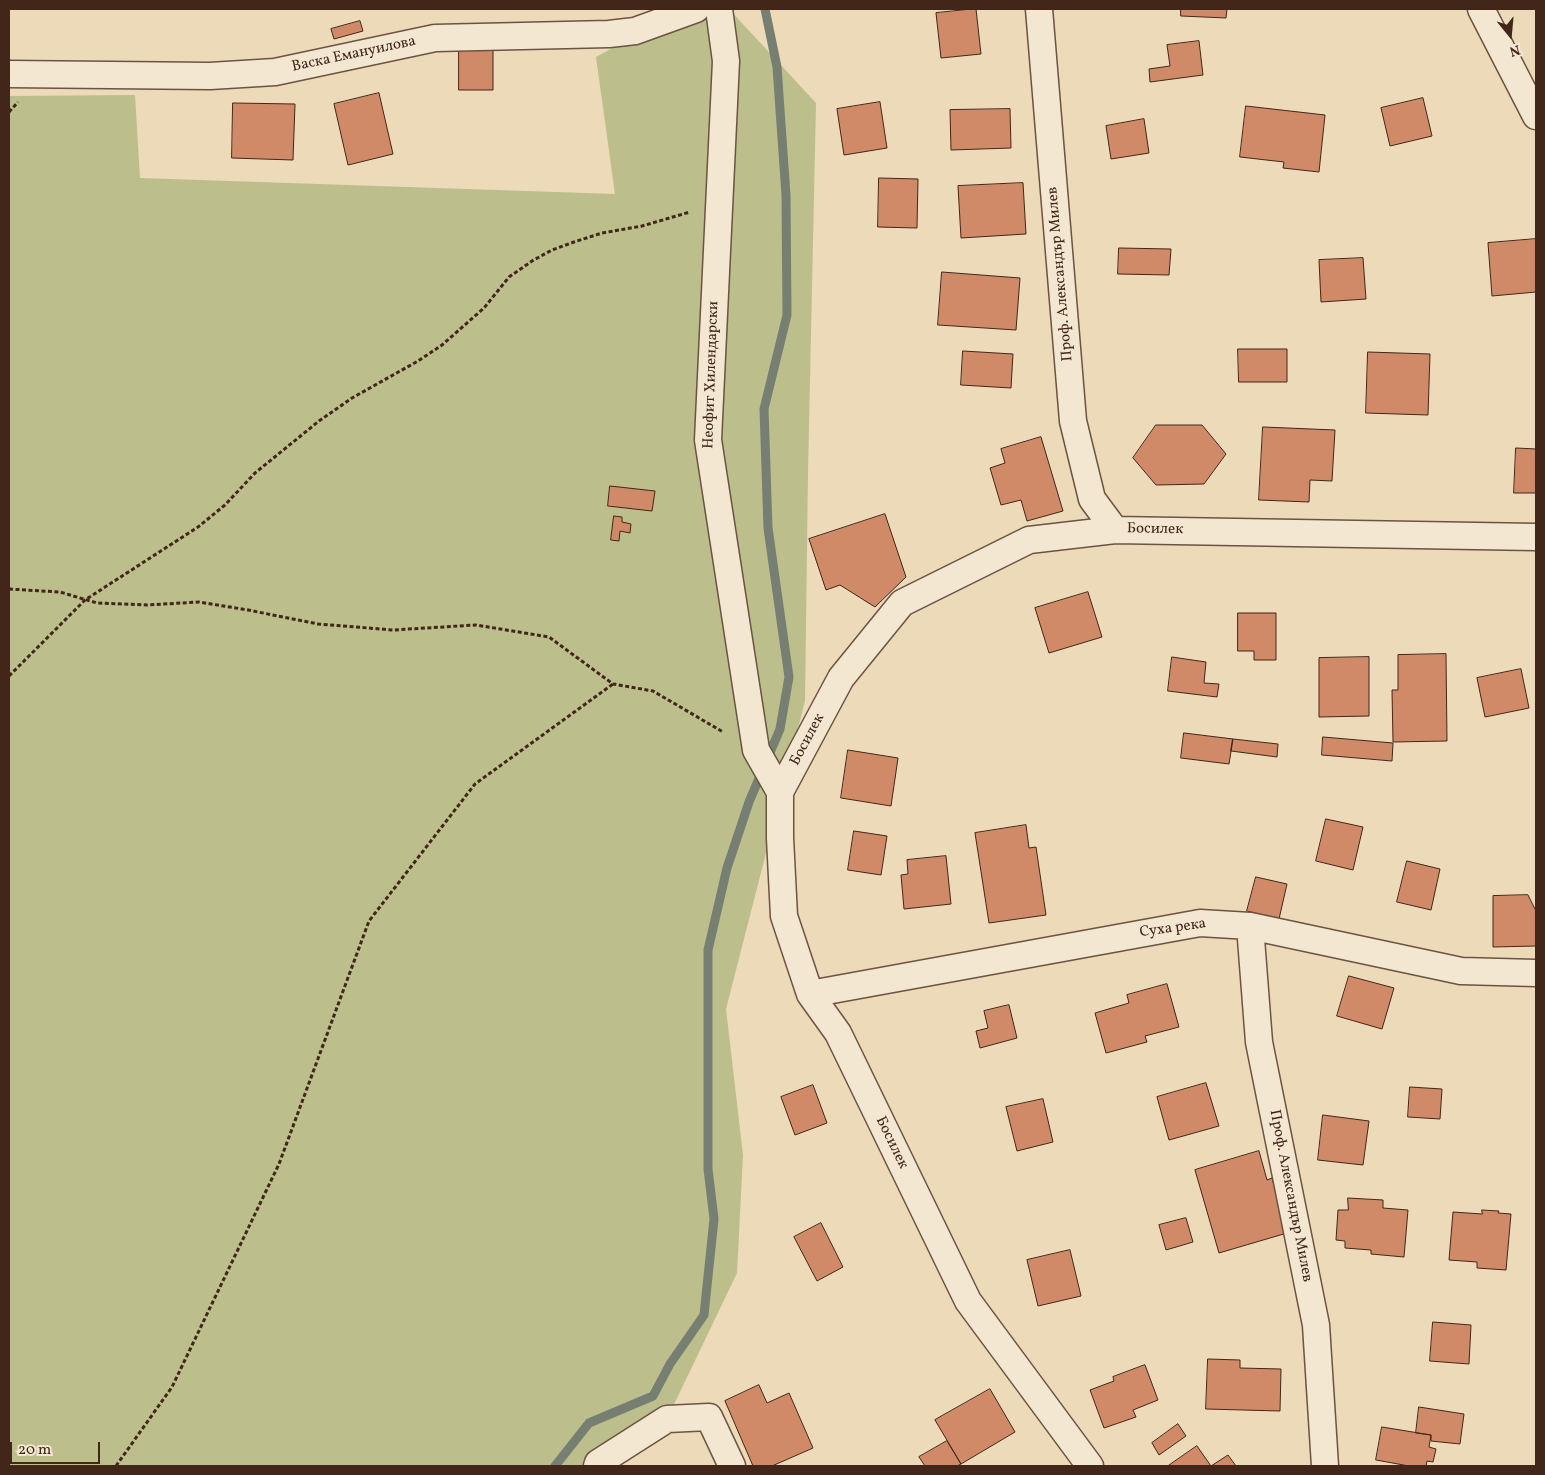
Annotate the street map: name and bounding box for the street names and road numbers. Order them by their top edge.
street label: Васка Емануилова [290,33,418,77]
street label: Проф. Александър Милев [1044,186,1078,362]
street label: Неофит Хилендарски [700,301,724,449]
street label: Босилек [1127,521,1183,539]
street label: Босилек [787,711,829,769]
street label: Суха река [1139,915,1207,943]
street label: Проф. Александър Милев [1264,1108,1316,1284]
street label: Босилек [871,1114,911,1172]

